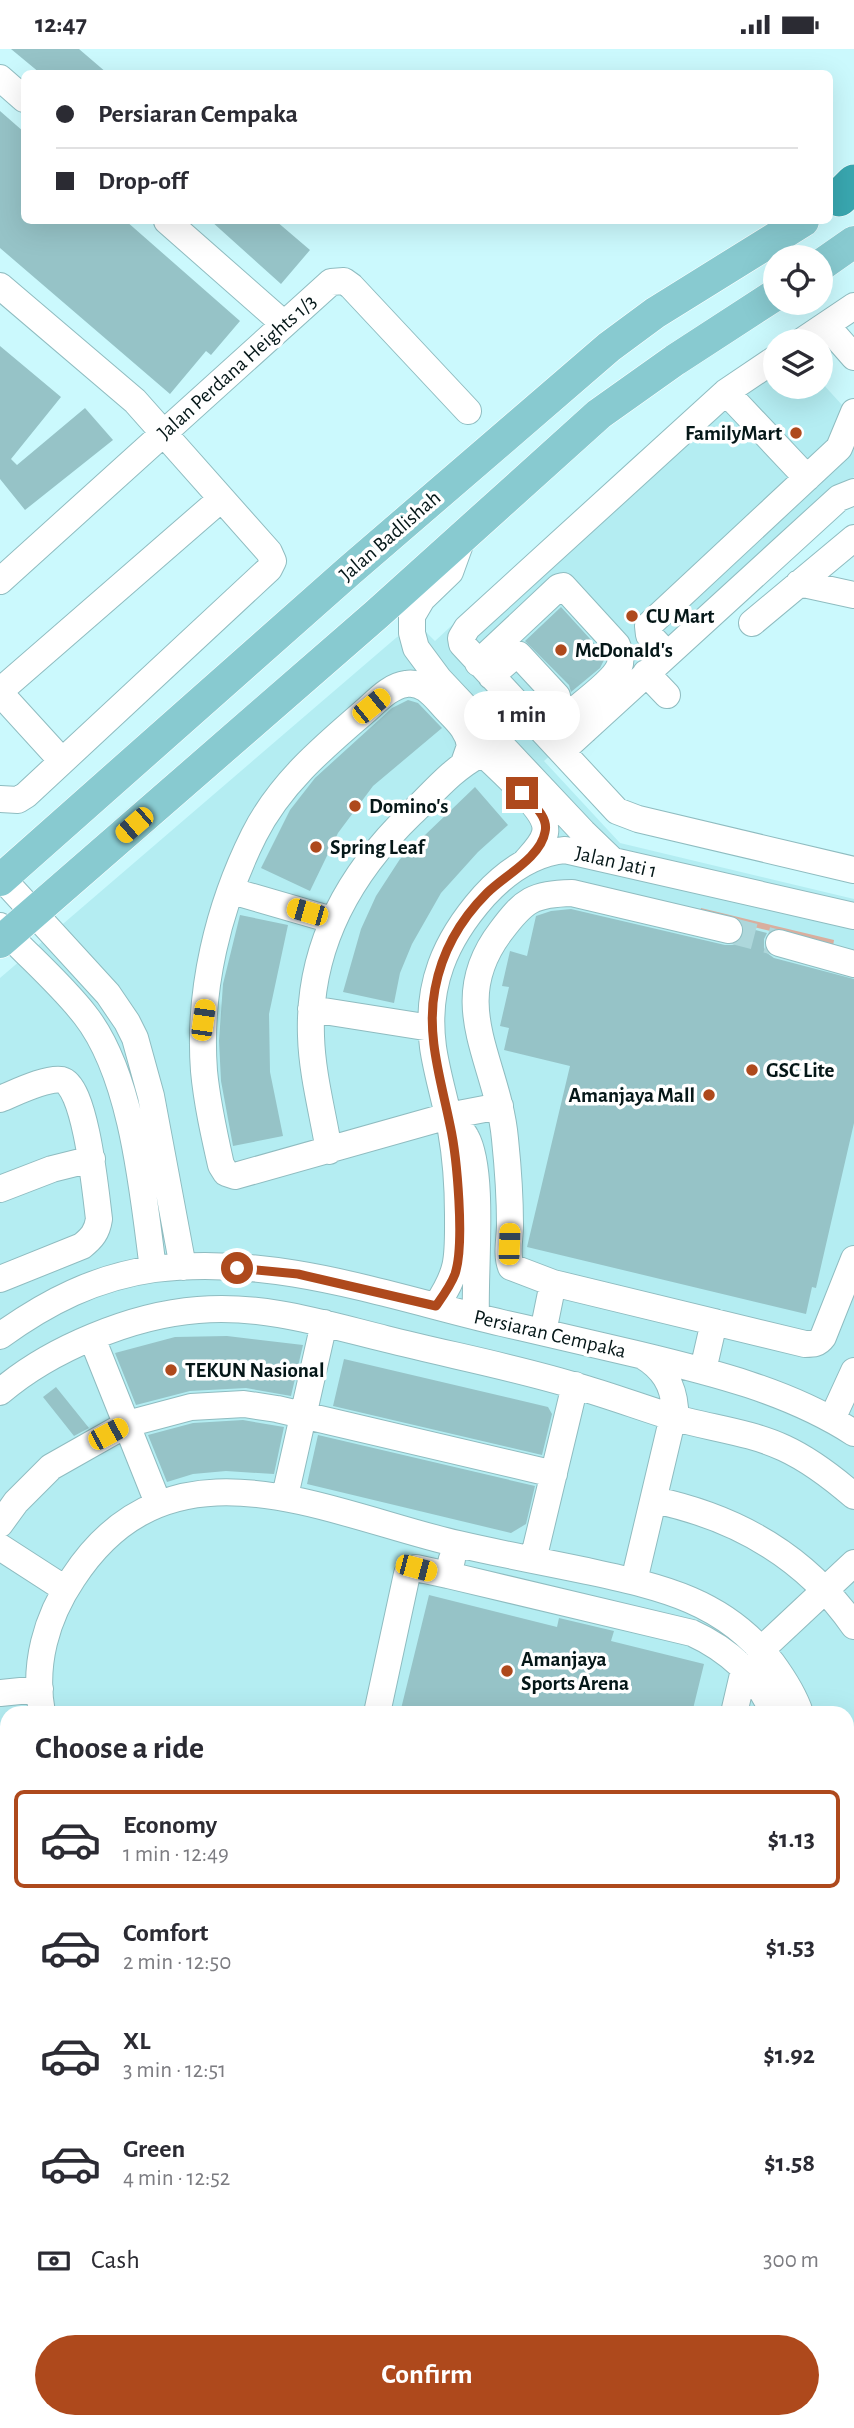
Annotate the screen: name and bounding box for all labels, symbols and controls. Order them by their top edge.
text: 12:47 [35,11,87,37]
text: Persiaran Cempaka [98,101,298,127]
text: Drop-off [98,168,187,194]
map controls [763,245,833,399]
button: locate [763,245,833,315]
street label: Jalan Perdana Heights 1/3 [154,291,320,443]
button: layers [763,329,833,399]
place label: FamilyMart [685,423,782,444]
marker: FamilyMart [788,425,804,441]
street label: Jalan Badlishah [335,487,445,585]
place label: CU Mart [646,606,714,627]
marker: CU Mart [624,608,640,624]
place label: McDonald's [575,640,673,661]
marker: McDonald's [553,642,569,658]
car [349,685,394,727]
callout: 1 min [464,691,580,741]
text: 1 min [498,704,546,727]
route end [506,777,538,809]
place label: Domino's [369,796,448,817]
marker: Domino's [347,798,363,814]
car [112,803,157,847]
place label: Spring Leaf [330,837,427,858]
marker: Spring Leaf [308,839,324,855]
street label: Jalan Jati 1 [573,842,659,882]
car [284,896,331,928]
car [190,998,217,1042]
place label: GSC Lite [766,1060,835,1081]
marker: GSC Lite [744,1062,760,1078]
place label: Amanjaya Mall [568,1085,695,1106]
marker: Amanjaya Mall [701,1087,717,1103]
car [498,1223,521,1265]
route start [221,1252,253,1284]
street label: Persiaran Cempaka [472,1306,628,1362]
place label: TEKUN Nasional [185,1360,324,1381]
marker: TEKUN Nasional [163,1362,179,1378]
car [85,1415,132,1453]
car [393,1552,440,1584]
place label: Amanjaya Sports Arena [521,1649,629,1694]
marker: Amanjaya Sports Arena [499,1663,515,1679]
text: Choose a ride [35,1732,204,1764]
icon: car [39,1808,102,1871]
text: Economy [123,1812,217,1838]
text: $1.13 [767,1826,815,1852]
text: 1 min · 12:49 [123,1843,229,1866]
icon: car [39,1916,102,1979]
text: Comfort [123,1920,208,1946]
text: $1.53 [766,1934,815,1960]
text: 2 min · 12:50 [123,1951,231,1974]
icon: car [39,2024,102,2087]
text: XL [123,2028,150,2054]
text: $1.92 [763,2042,815,2068]
text: 3 min · 12:51 [123,2059,226,2082]
icon: car [39,2132,102,2195]
text: Green [123,2136,185,2162]
text: $1.58 [764,2150,815,2176]
text: 4 min · 12:52 [123,2167,230,2190]
icon: cash [35,2242,73,2280]
text: Cash [91,2247,140,2273]
text: 300 m [763,2249,819,2272]
button: Confirm [35,2335,819,2415]

